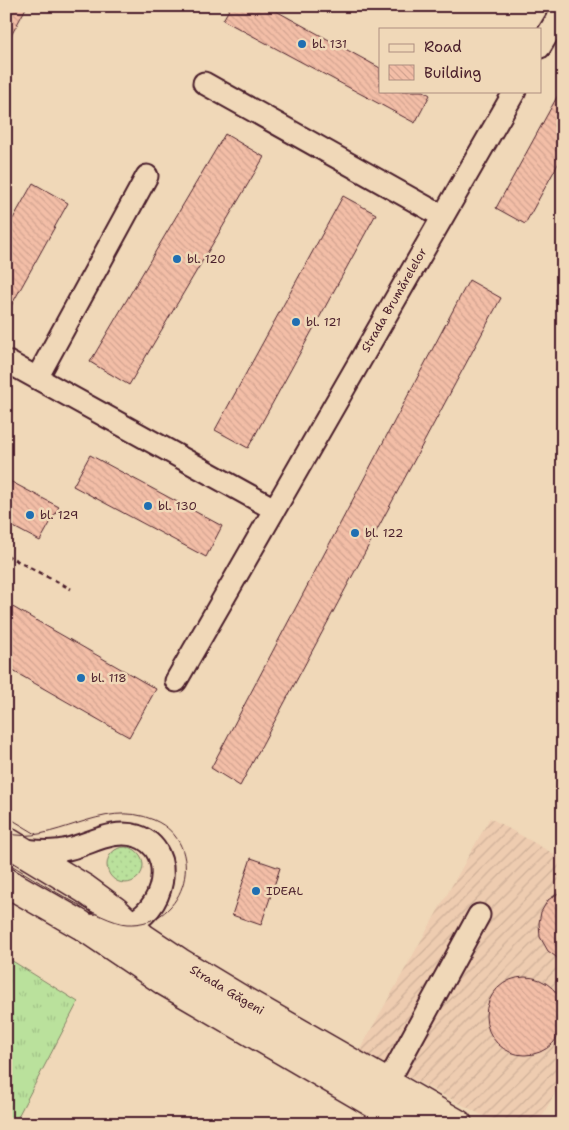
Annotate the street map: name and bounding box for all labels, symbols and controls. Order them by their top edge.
legend [379,28,542,92]
place label: bl. 131 [312,36,347,52]
text: Road [424,37,462,57]
marker: bl. 131 [296,38,308,50]
text: Building [424,63,481,83]
street label: Strada Brumărelelor [358,245,431,355]
place label: bl. 120 [187,251,226,267]
marker: bl. 120 [171,253,183,265]
place label: bl. 121 [306,314,341,330]
marker: bl. 121 [290,316,302,328]
place label: bl. 130 [158,498,197,514]
marker: bl. 130 [142,500,154,512]
place label: bl. 129 [40,507,78,523]
marker: bl. 129 [24,509,36,521]
place label: bl. 122 [365,525,403,541]
marker: bl. 122 [349,527,361,539]
place label: bl. 118 [91,670,127,686]
marker: bl. 118 [75,672,87,684]
place label: IDEAL [266,883,303,899]
marker: IDEAL [250,885,262,897]
street label: Strada Găgeni [187,961,267,1019]

